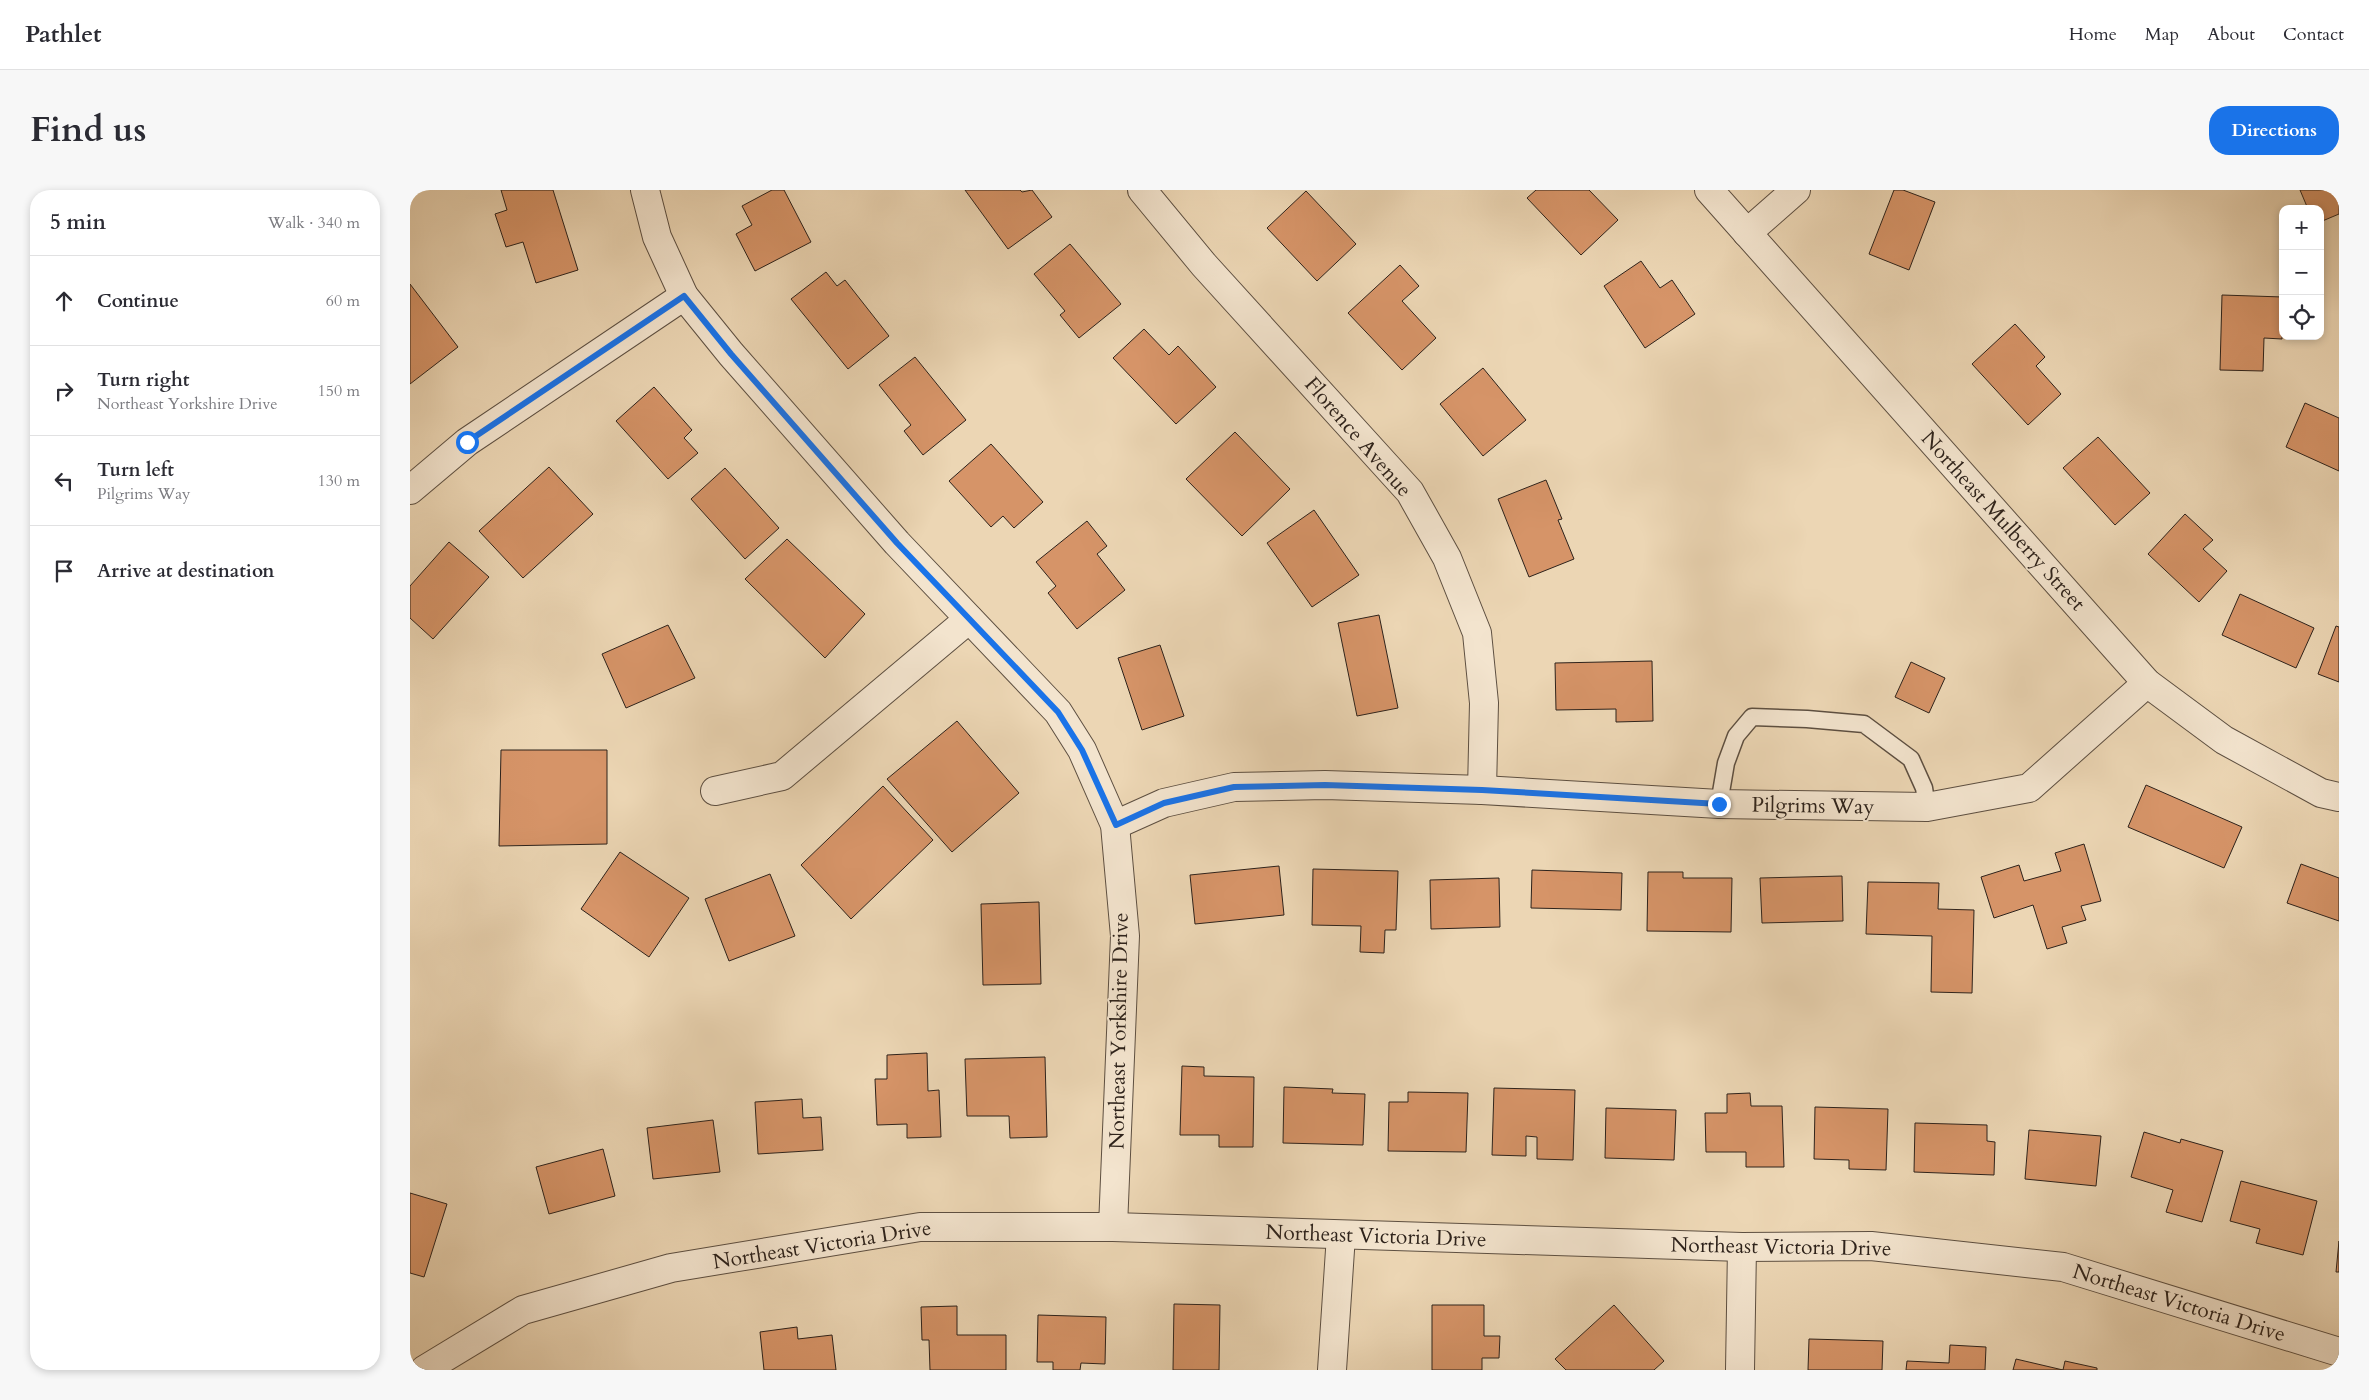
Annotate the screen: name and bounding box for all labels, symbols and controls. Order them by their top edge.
text: Pathlet [25,18,102,51]
text: Home [2069,22,2117,47]
text: Map [2145,22,2179,47]
text: About [2207,22,2255,47]
text: Contact [2283,22,2344,47]
text: Find us [30,106,146,154]
button: Directions [2209,106,2339,155]
map controls [2279,205,2324,340]
button: + [2279,205,2324,250]
text: 5 min [50,208,106,237]
text: Walk · 340 m [268,212,360,234]
button: − [2279,250,2324,295]
icon: ahead [50,287,78,315]
text: Continue [97,288,179,314]
text: 60 m [326,290,360,312]
button: locate [2279,295,2324,340]
text: Turn right [97,367,189,393]
street label: Florence Avenue [1298,371,1418,503]
icon: right [50,377,78,405]
text: 150 m [318,380,360,402]
text: Northeast Yorkshire Drive [97,393,278,415]
street label: Northeast Mulberry Street [1914,425,2092,618]
route start [456,431,479,454]
text: Turn left [97,457,174,483]
icon: left [50,467,78,495]
text: 130 m [318,470,360,492]
text: Pilgrims Way [97,483,191,505]
icon: arrive [50,557,78,585]
text: Arrive at destination [97,558,274,584]
street label: Pilgrims Way [1751,790,1875,822]
route end [1708,793,1731,816]
street label: Northeast Yorkshire Drive [1102,912,1136,1150]
street label: Northeast Victoria Drive [711,1213,933,1277]
street label: Northeast Victoria Drive [1265,1218,1487,1254]
street label: Northeast Victoria Drive [1670,1231,1892,1263]
street label: Northeast Victoria Drive [2069,1257,2289,1349]

